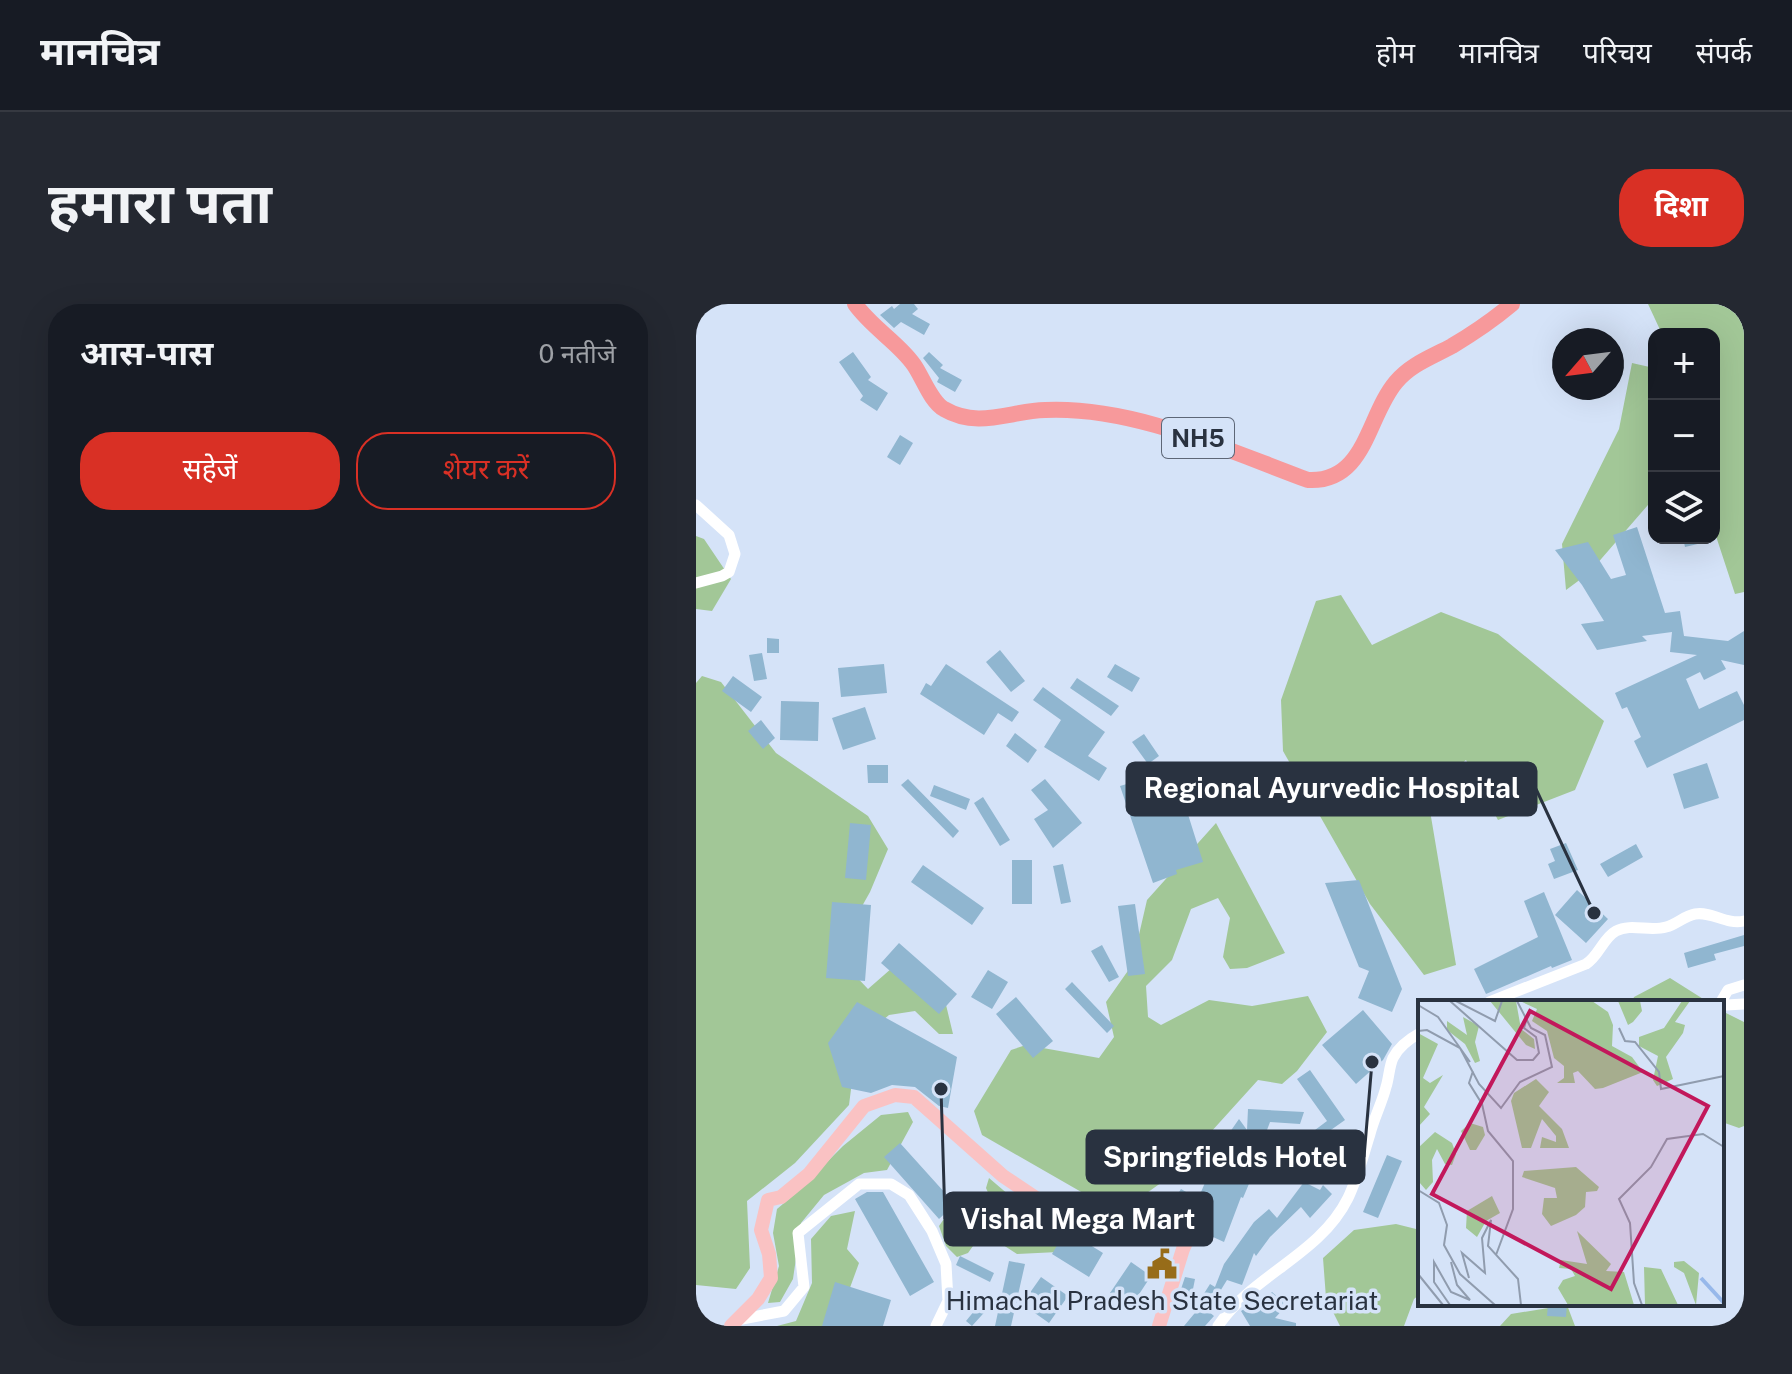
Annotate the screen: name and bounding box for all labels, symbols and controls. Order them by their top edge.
text: मानचित्र [40,29,160,74]
text: होम [1376,36,1415,69]
text: मानचित्र [1459,36,1539,69]
text: परिचय [1583,36,1652,69]
text: संपर्क [1696,36,1752,69]
button: दिशा [1619,169,1744,247]
text: हमारा पता [48,170,272,236]
north arrow [1552,328,1624,400]
map controls [1648,328,1720,544]
button: + [1648,328,1720,400]
text: आस-पास [80,333,213,373]
text: 0 नतीजे [538,338,616,369]
button: − [1648,400,1720,472]
road number: NH5 [1162,418,1234,458]
button: सहेजें [80,432,340,510]
button: शेयर करें [356,432,616,510]
button: layers [1648,472,1720,544]
callout: Regional Ayurvedic Hospital [1127,763,1536,815]
text: Regional Ayurvedic Hospital [1144,771,1520,804]
inset map [1418,1000,1724,1306]
callout: Springfields Hotel [1087,1131,1364,1183]
text: Springfields Hotel [1103,1140,1347,1173]
callout: Vishal Mega Mart [945,1193,1212,1245]
text: Vishal Mega Mart [960,1202,1196,1235]
public building icon: Himachal Pradesh State Secretariat [1145,1247,1179,1281]
place label: Himachal Pradesh State Secretariat [946,1285,1378,1316]

